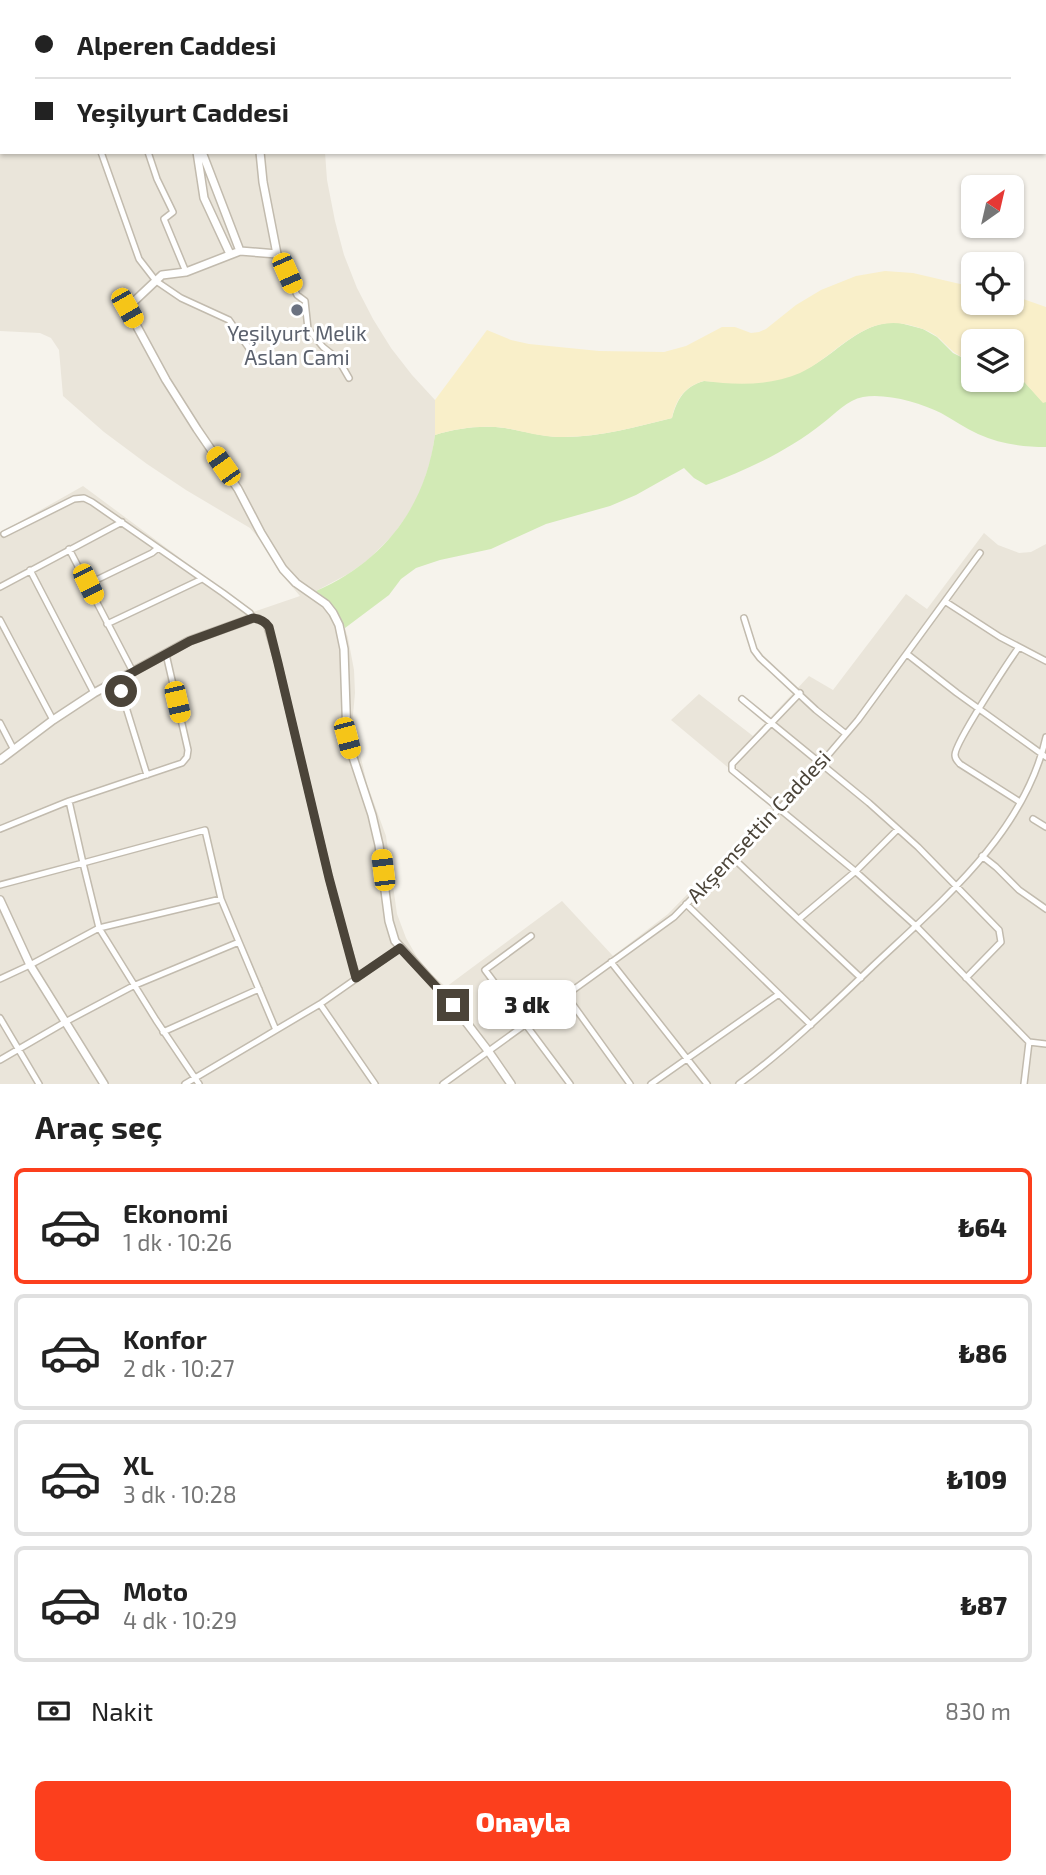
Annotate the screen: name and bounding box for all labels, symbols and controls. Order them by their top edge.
text: Alperen Caddesi [77,29,276,60]
text: Yeşilyurt Caddesi [77,96,289,127]
north arrow [961,175,1024,238]
map controls [961,175,1024,392]
car [269,250,306,296]
button: locate [961,252,1024,315]
car [108,285,147,331]
marker: Yeşilyurt Melik Aslan Cami [289,302,305,318]
place label: Yeşilyurt Melik Aslan Cami [227,320,367,369]
button: layers [961,329,1024,392]
car [203,443,244,489]
car [70,561,107,607]
route start [105,675,137,707]
car [163,679,192,725]
car [332,715,363,761]
street label: Akşemsettin Caddesi [681,745,836,909]
car [371,848,396,892]
callout: 3 dk [477,981,576,1030]
route end [437,989,469,1021]
text: 3 dk [504,990,550,1018]
text: Araç seç [35,1107,162,1145]
icon: car [39,1195,102,1258]
text: Ekonomi [123,1197,229,1228]
text: ₺64 [958,1211,1007,1242]
text: 1 dk · 10:26 [123,1228,232,1256]
icon: car [39,1321,102,1384]
text: Konfor [123,1323,207,1354]
text: ₺86 [959,1337,1007,1368]
text: 2 dk · 10:27 [123,1354,235,1382]
icon: car [39,1447,102,1510]
text: XL [123,1449,154,1480]
text: ₺109 [947,1463,1007,1494]
text: 3 dk · 10:28 [123,1480,237,1508]
icon: car [39,1573,102,1636]
text: Moto [123,1575,188,1606]
text: ₺87 [960,1589,1007,1620]
text: 4 dk · 10:29 [123,1606,237,1634]
icon: cash [35,1692,73,1730]
text: Nakit [91,1695,153,1726]
text: 830 m [945,1697,1011,1725]
button: Onayla [35,1781,1011,1861]

